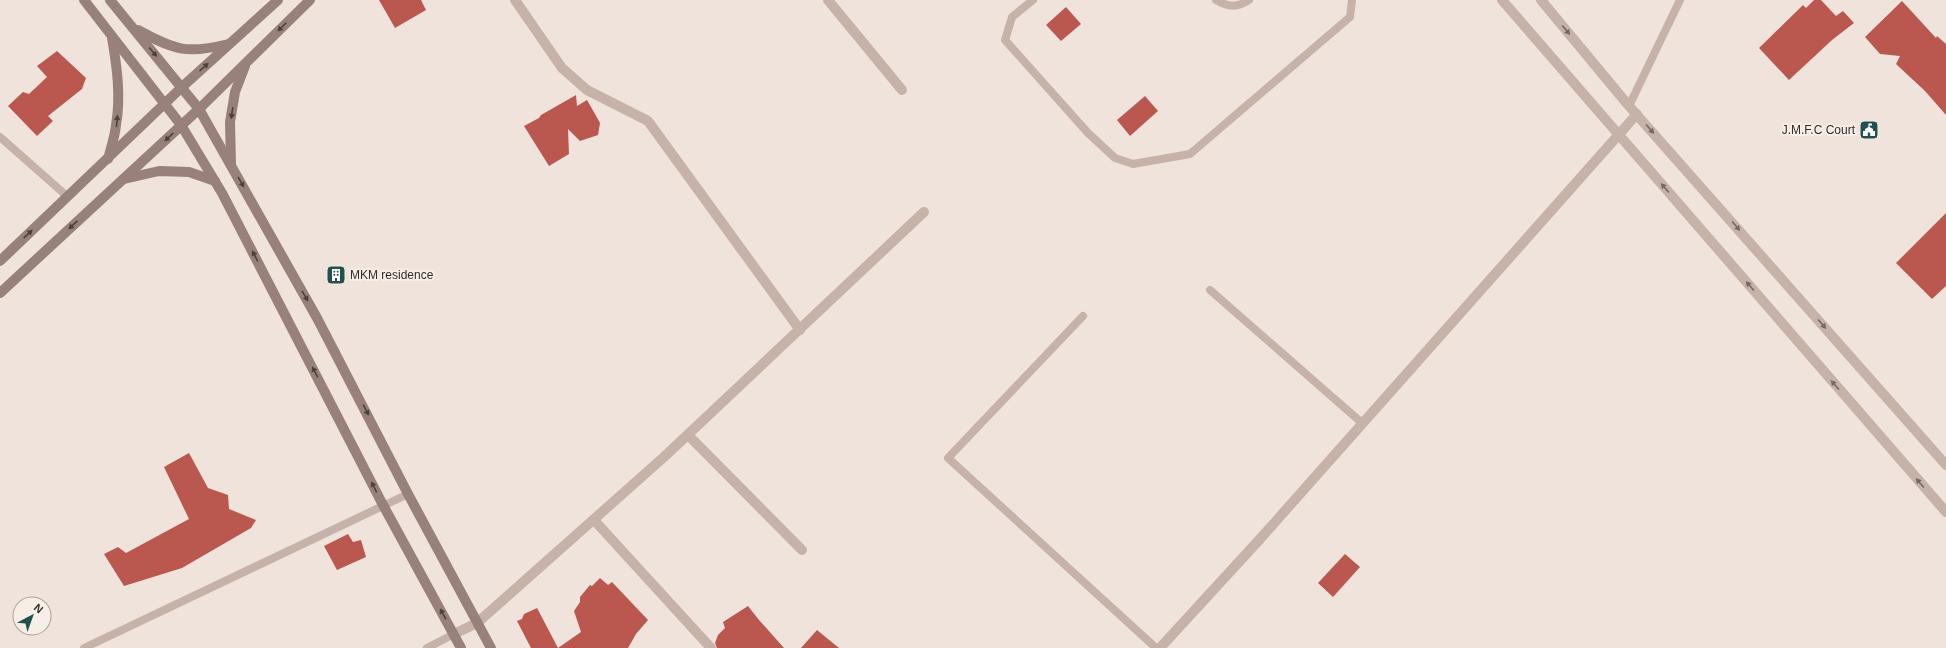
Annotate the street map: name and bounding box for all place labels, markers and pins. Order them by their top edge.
public building icon: J.M.F.C Court [1858,119,1880,141]
place label: J.M.F.C Court [1782,123,1856,137]
building icon: MKM residence [325,264,347,286]
place label: MKM residence [350,268,434,282]

